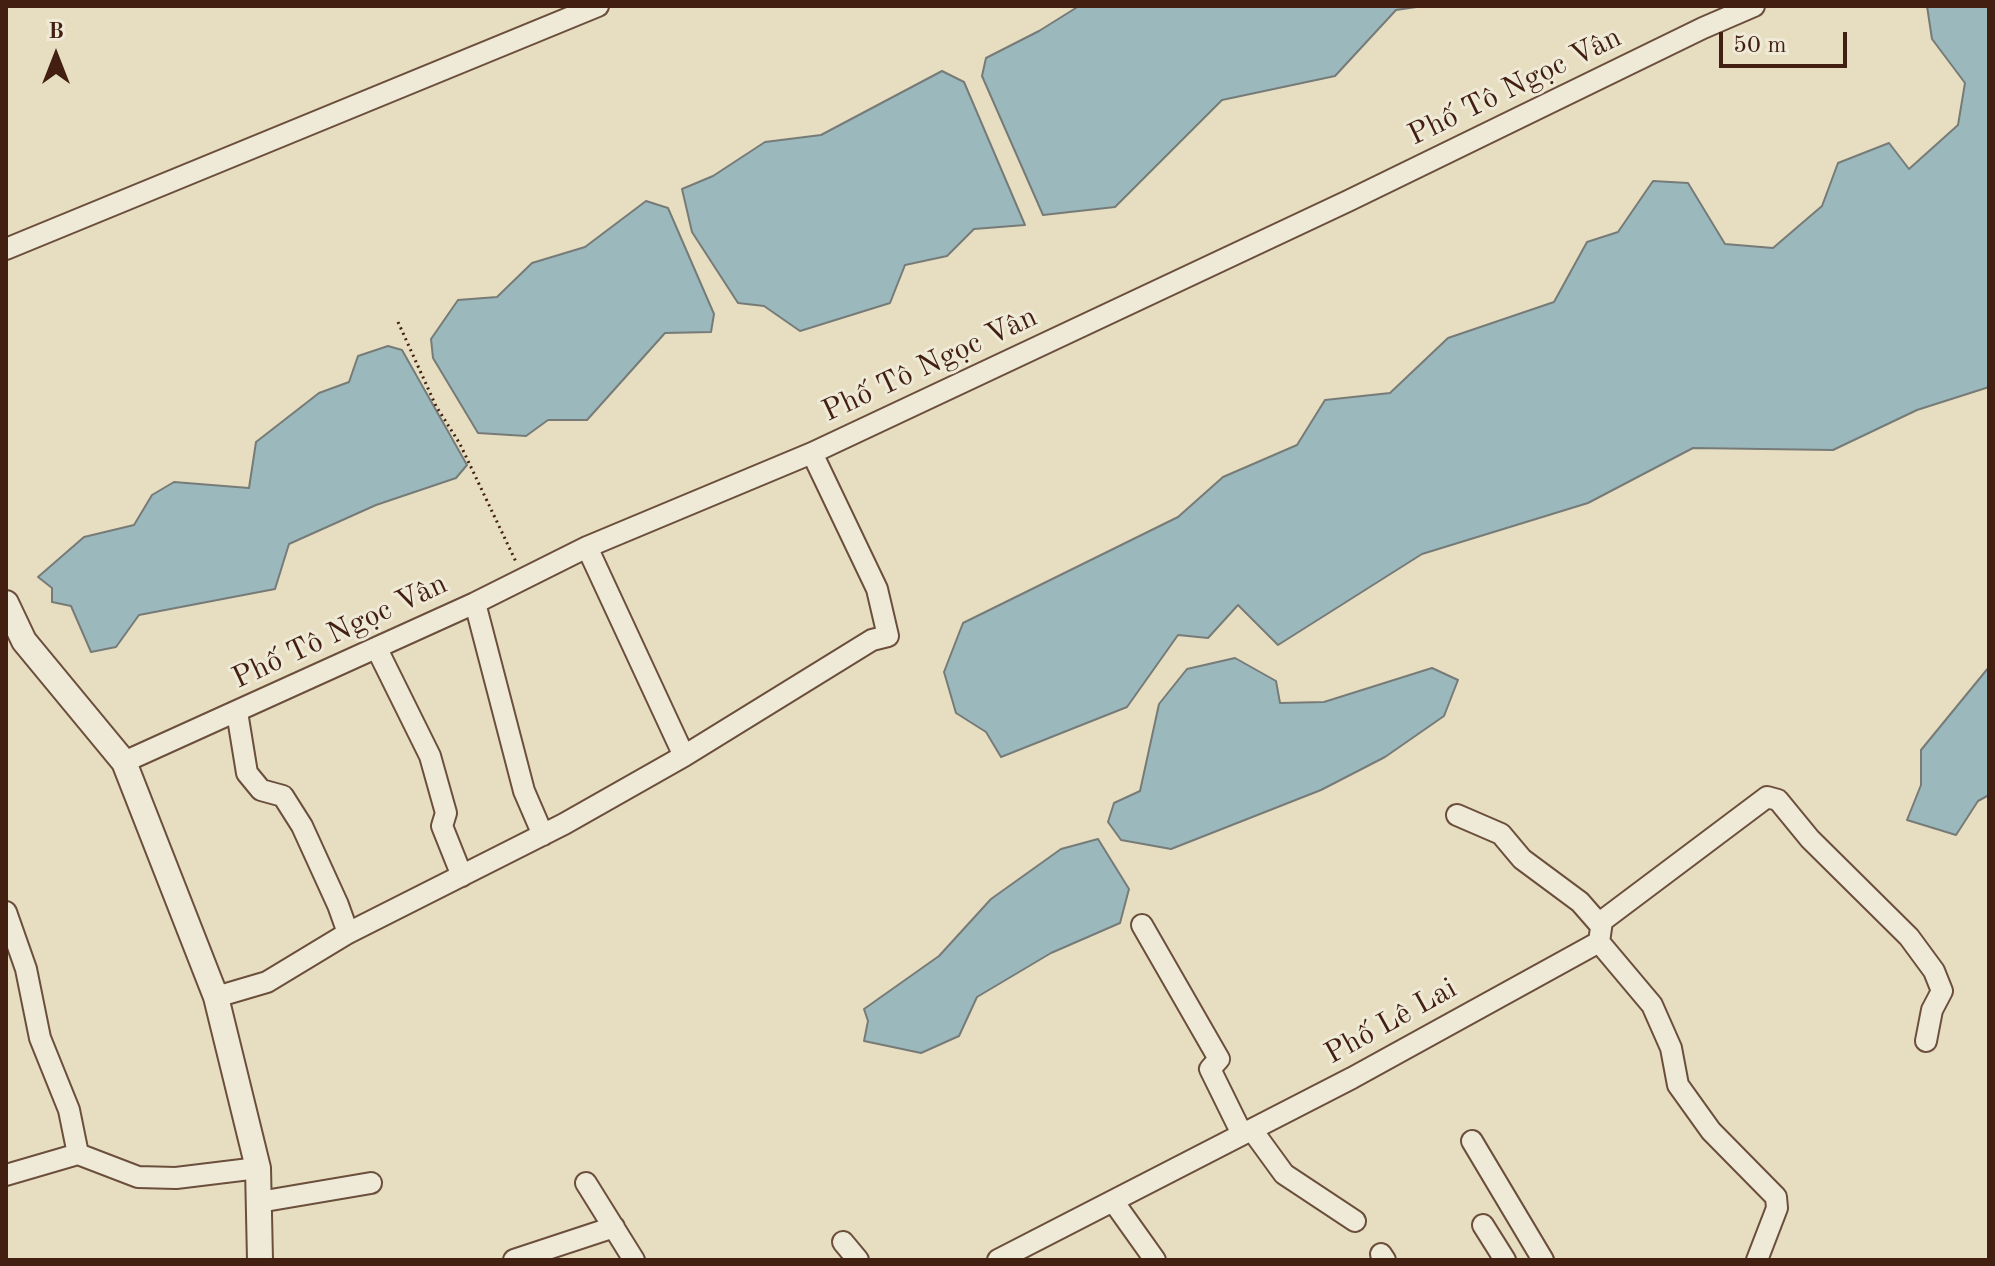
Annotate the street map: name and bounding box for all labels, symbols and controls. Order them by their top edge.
north arrow [16,16,96,96]
scale bar [1723,16,1851,66]
street label: Phố Tô Ngọc Vân [1402,20,1628,154]
text: B [48,21,64,43]
text: 50 m [1733,34,1787,58]
street label: Phố Tô Ngọc Vân [817,299,1043,431]
street label: Phố Tô Ngọc Vân [227,566,453,698]
street label: Phố Lê Lai [1319,971,1463,1073]

